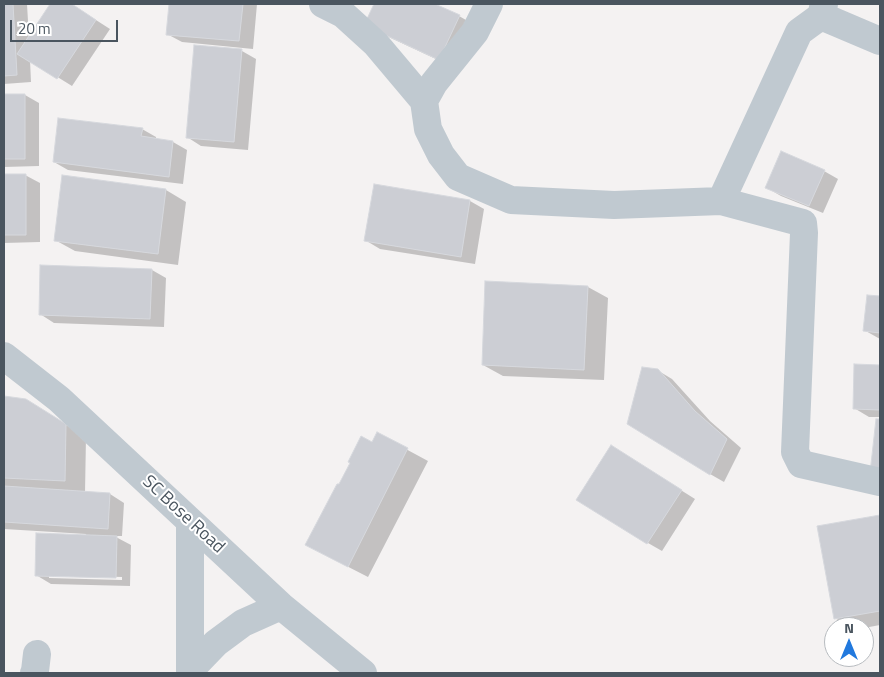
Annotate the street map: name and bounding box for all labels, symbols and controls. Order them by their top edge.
scale bar [12,10,120,42]
text: 20 m [18,17,51,40]
street label: SC Bose Road [137,471,229,559]
north arrow [824,617,874,667]
text: N [844,617,854,638]

